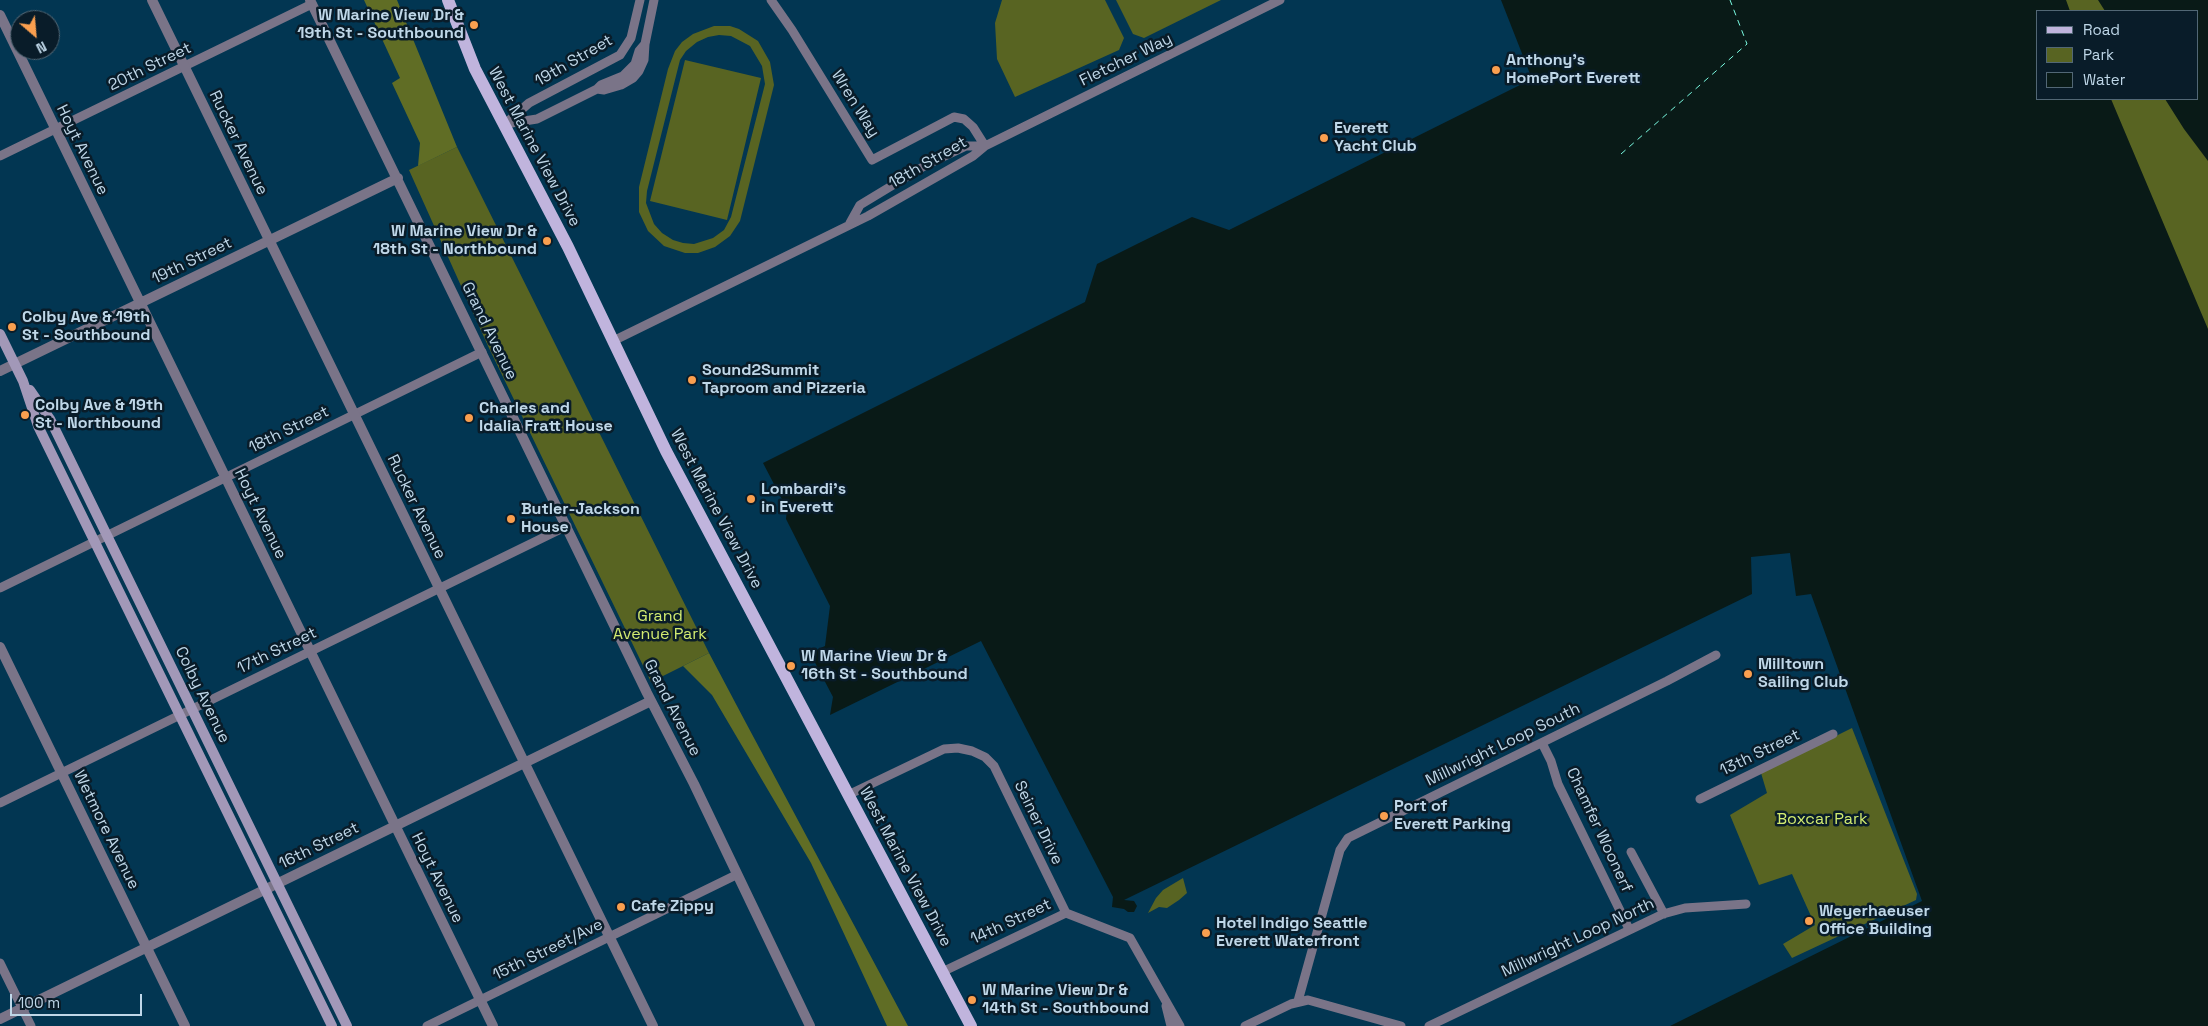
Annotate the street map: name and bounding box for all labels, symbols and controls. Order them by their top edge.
place label: W Marine View Dr & 19th St - Southbound [297,6,464,44]
north arrow [10,10,60,60]
legend [2036,10,2198,100]
marker: W Marine View Dr & 19th St - Southbound [468,19,480,31]
text: Road [2083,20,2120,39]
street label: Fletcher Way [1077,29,1175,91]
street label: 19th Street [532,31,616,91]
text: N [33,37,50,58]
street label: 20th Street [105,39,195,95]
text: Park [2083,45,2114,64]
place label: Anthony's HomePort Everett [1506,51,1641,89]
street label: West Marine View Drive [484,64,584,230]
marker: Anthony's HomePort Everett [1490,64,1502,76]
street label: Wren Way [827,67,883,141]
text: Water [2083,70,2125,89]
street label: Rucker Avenue [204,88,272,198]
street label: Hoyt Avenue [52,102,112,198]
place label: Everett Yacht Club [1334,119,1417,157]
marker: Everett Yacht Club [1318,132,1330,144]
street label: 18th Street [886,133,970,193]
place label: W Marine View Dr & 18th St - Northbound [373,222,537,260]
street label: 19th Street [149,233,235,289]
marker: W Marine View Dr & 18th St - Northbound [541,235,553,247]
street label: Grand Avenue [457,279,521,383]
place label: Colby Ave & 19th St - Southbound [22,308,150,346]
marker: Colby Ave & 19th St - Southbound [6,321,18,333]
place label: Sound2Summit Taproom and Pizzeria [702,361,866,399]
marker: Sound2Summit Taproom and Pizzeria [686,374,698,386]
place label: Colby Ave & 19th St - Northbound [35,396,163,434]
place label: Charles and Idalia Fratt House [479,399,613,437]
street label: 18th Street [246,402,332,458]
marker: Colby Ave & 19th St - Northbound [19,409,31,421]
marker: Charles and Idalia Fratt House [463,412,475,424]
street label: West Marine View Drive [666,426,766,592]
street label: Rucker Avenue [382,452,450,562]
street label: Hoyt Avenue [230,466,290,562]
place label: Lombardi's in Everett [761,480,846,518]
marker: Lombardi's in Everett [745,493,757,505]
place label: Butler-Jackson House [521,500,640,538]
marker: Butler-Jackson House [505,513,517,525]
park label: Grand Avenue Park [613,607,707,645]
street label: 17th Street [234,624,320,678]
street label: Colby Avenue [170,644,234,746]
place label: W Marine View Dr & 16th St - Southbound [801,647,968,685]
place label: Milltown Sailing Club [1758,655,1848,693]
street label: Grand Avenue [639,656,705,760]
marker: W Marine View Dr & 16th St - Southbound [785,660,797,672]
marker: Milltown Sailing Club [1742,668,1754,680]
street label: Millwright Loop South [1423,699,1583,791]
street label: 13th Street [1717,725,1803,781]
street label: Chamfer Woonerf [1562,765,1636,895]
street label: Wetmore Avenue [69,767,143,893]
street label: Seiner Drive [1009,778,1067,868]
street label: West Marine View Drive [855,784,955,950]
place label: Port of Everett Parking [1394,797,1511,835]
marker: Port of Everett Parking [1378,810,1390,822]
park label: Boxcar Park [1776,810,1868,830]
street label: 16th Street [276,818,362,874]
street label: Hoyt Avenue [407,830,467,926]
street label: Millwright Loop North [1499,894,1657,982]
street label: 14th Street [968,895,1054,949]
place label: Cafe Zippy [631,897,714,917]
marker: Cafe Zippy [615,901,627,913]
place label: Weyerhaeuser Office Building [1819,902,1932,940]
place label: Hotel Indigo Seattle Everett Waterfront [1216,914,1367,952]
street label: 15th Street/Ave [490,915,606,985]
marker: Weyerhaeuser Office Building [1803,915,1815,927]
marker: Hotel Indigo Seattle Everett Waterfront [1200,927,1212,939]
place label: W Marine View Dr & 14th St - Southbound [982,981,1149,1019]
scale bar [12,984,145,1016]
text: 100 m [18,993,60,1012]
marker: W Marine View Dr & 14th St - Southbound [966,994,978,1006]

